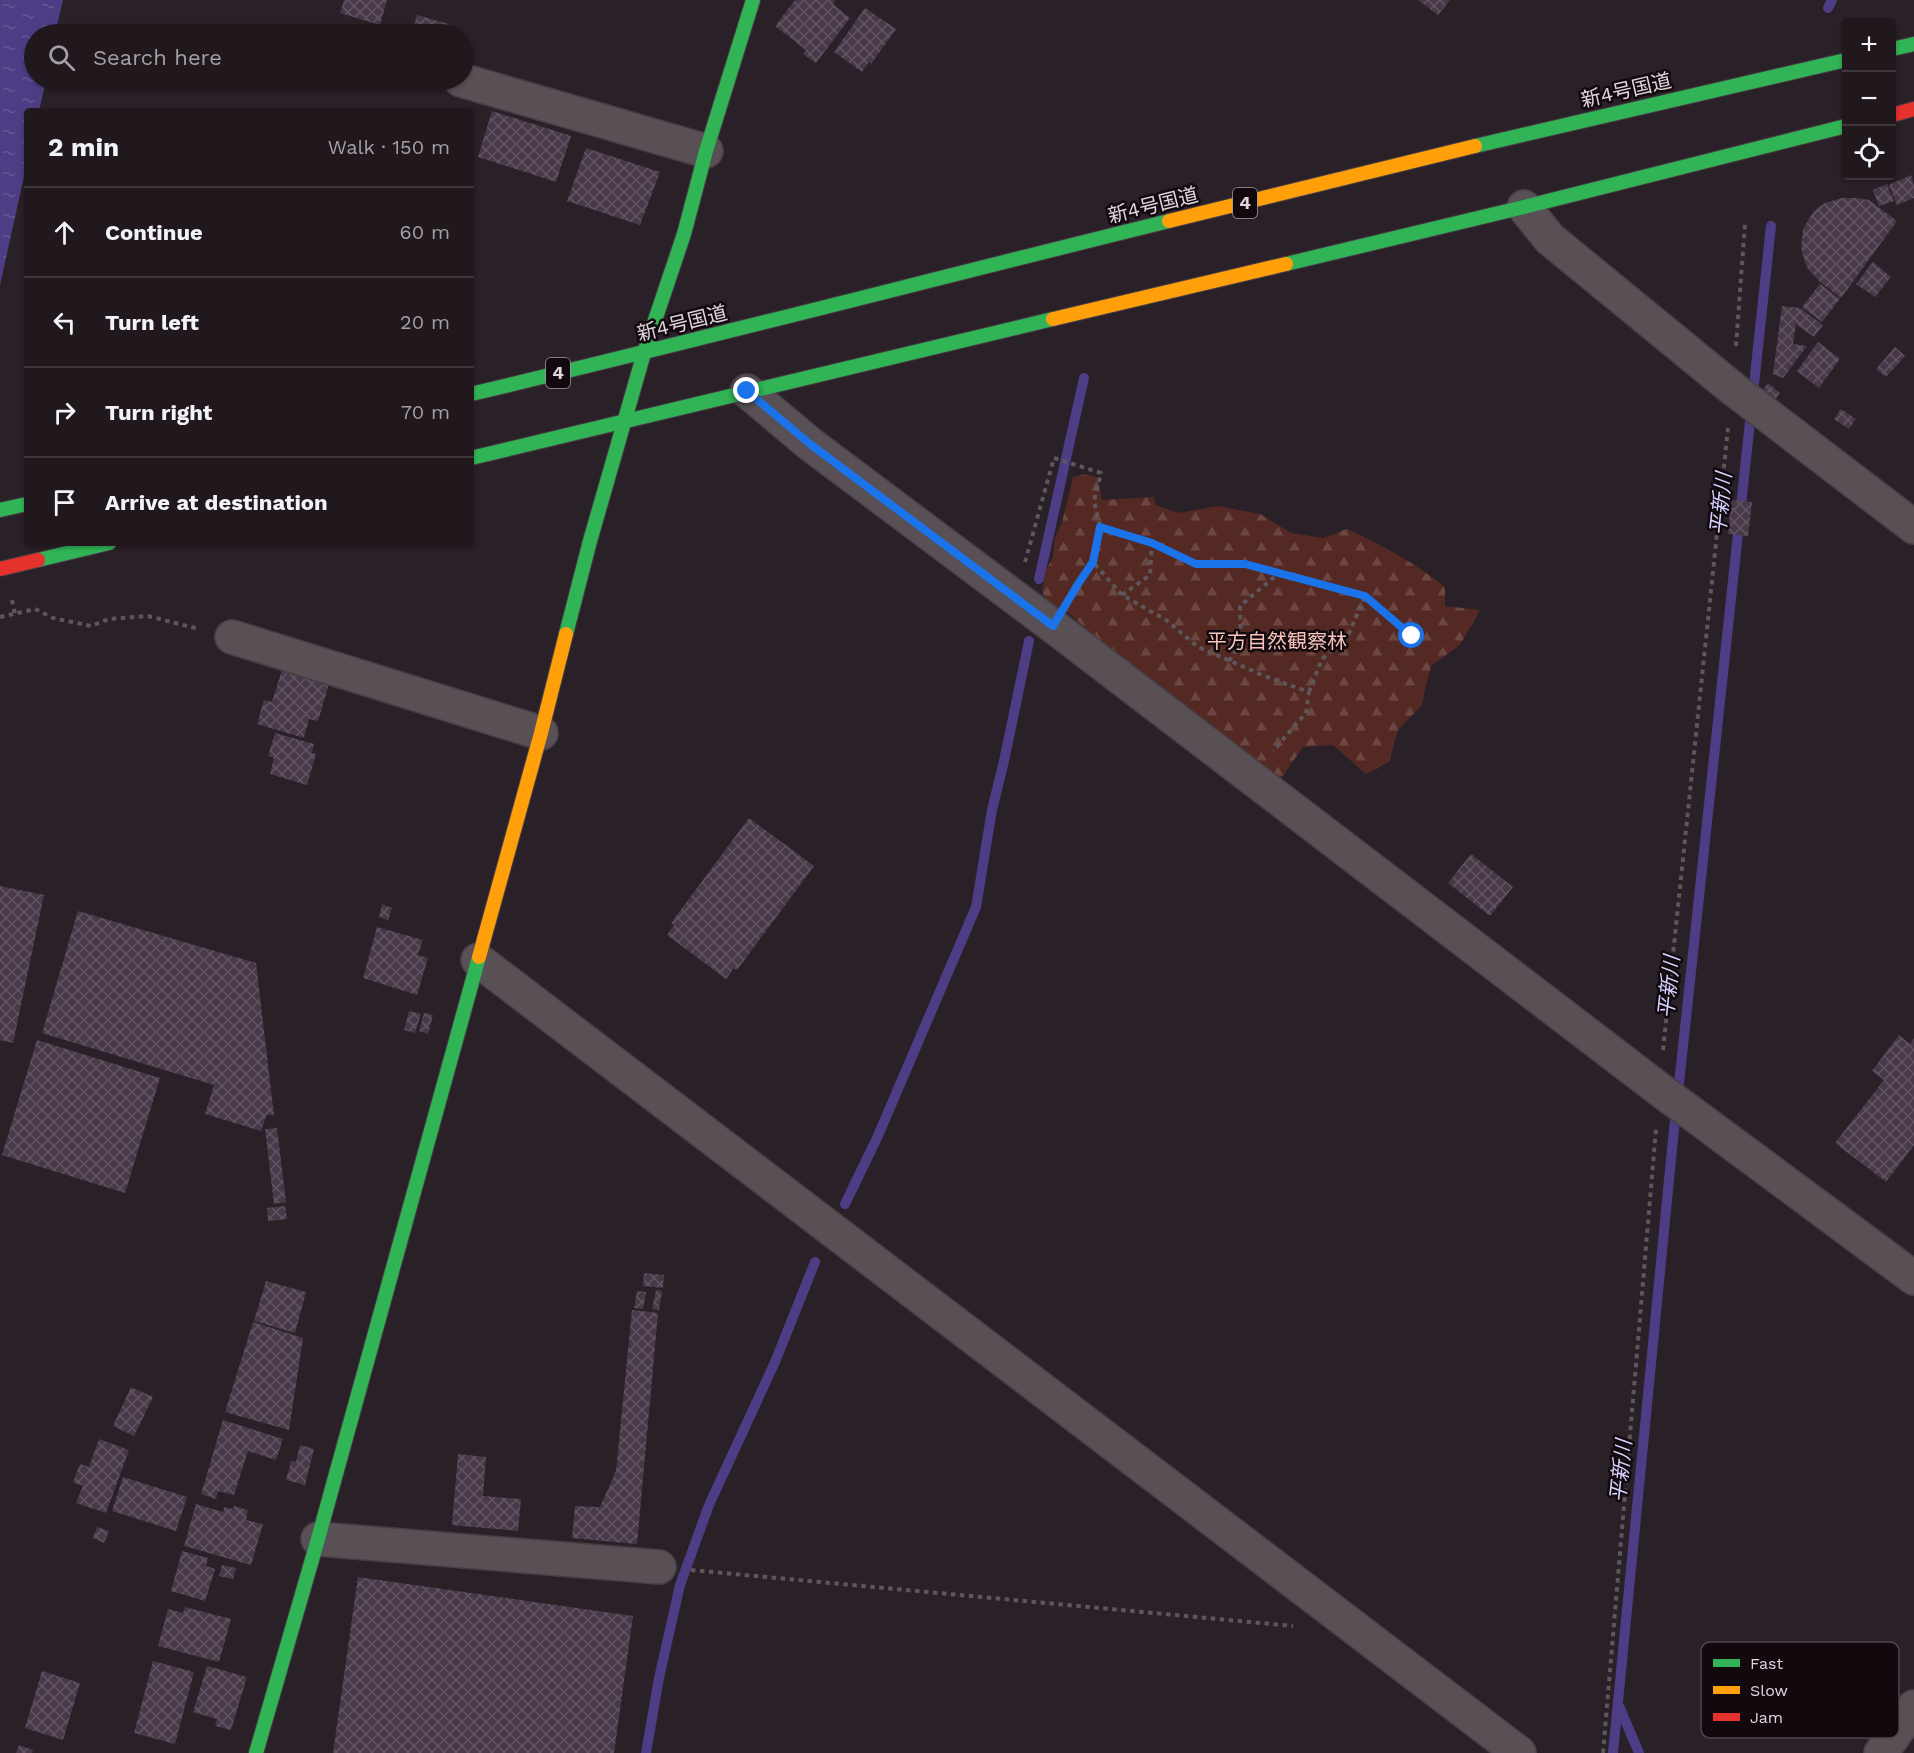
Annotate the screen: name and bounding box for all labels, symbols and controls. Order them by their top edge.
map controls [1842,18,1896,180]
button: + [1842,18,1896,72]
search box [24,24,474,90]
icon: search [45,41,78,74]
text: Search here [93,45,222,70]
street label: 新4号国道 [1578,68,1674,112]
button: − [1842,72,1896,126]
button: locate [1842,126,1896,180]
text: 2 min [48,132,119,162]
text: Walk · 150 m [328,135,450,159]
street label: 新4号国道 [1105,182,1201,228]
road number: 4 [1233,188,1257,218]
icon: ahead [48,216,81,249]
text: Continue [105,220,203,245]
text: 60 m [400,220,450,244]
street label: 新4号国道 [634,300,730,346]
icon: left [48,306,81,339]
text: Turn left [105,310,199,335]
text: 20 m [400,310,450,334]
road number: 4 [546,358,570,388]
route end [733,377,759,403]
icon: right [48,396,81,429]
text: Turn right [105,400,212,425]
text: 70 m [401,400,450,424]
water label: 平新川 [1705,469,1736,537]
icon: arrive [48,486,81,519]
text: Arrive at destination [105,490,328,515]
route start [1398,622,1424,648]
park label: 平方自然観察林 [1207,629,1347,653]
water label: 平新川 [1653,952,1684,1020]
water label: 平新川 [1605,1436,1636,1504]
legend [1701,1642,1899,1738]
text: Fast [1750,1654,1783,1673]
text: Slow [1750,1681,1788,1700]
text: Jam [1750,1708,1783,1727]

